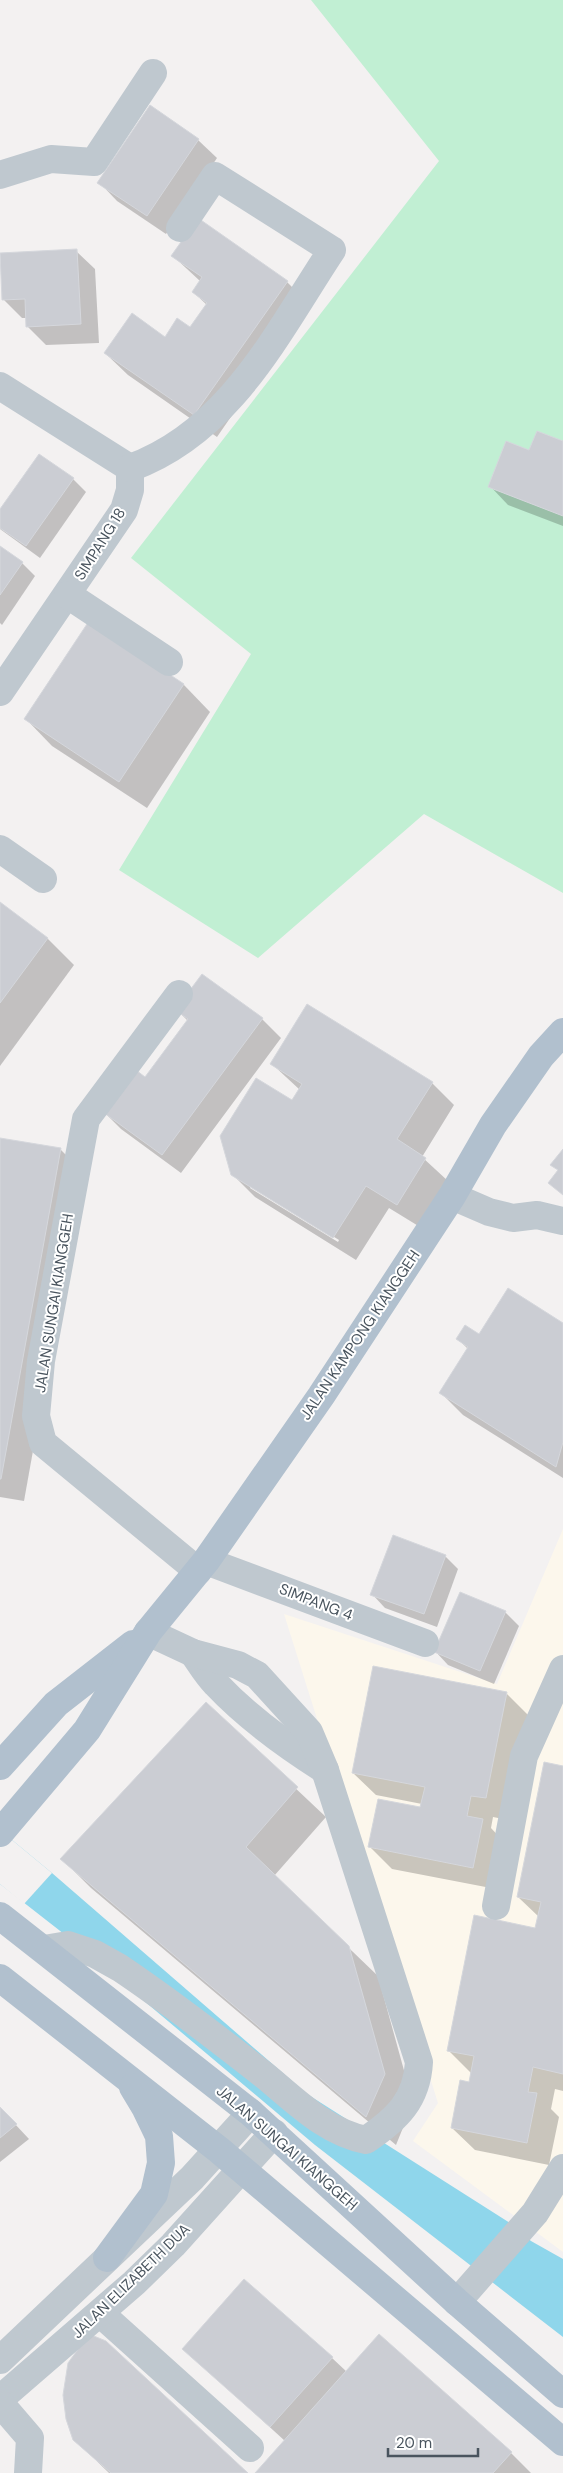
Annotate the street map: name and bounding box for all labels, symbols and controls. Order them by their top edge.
street label: SIMPANG 18 [70,504,130,584]
street label: JALAN SUNGAI KIANGGEH [30,1212,78,1394]
street label: JALAN KAMPONG KIANGGEH [296,1246,424,1424]
street label: SIMPANG 4 [276,1579,356,1625]
street label: JALAN SUNGAI KIANGGEH [212,2081,362,2215]
street label: JALAN ELIZABETH DUA [68,2219,194,2343]
scale bar [388,2426,478,2458]
text: 20 m [396,2433,432,2453]

